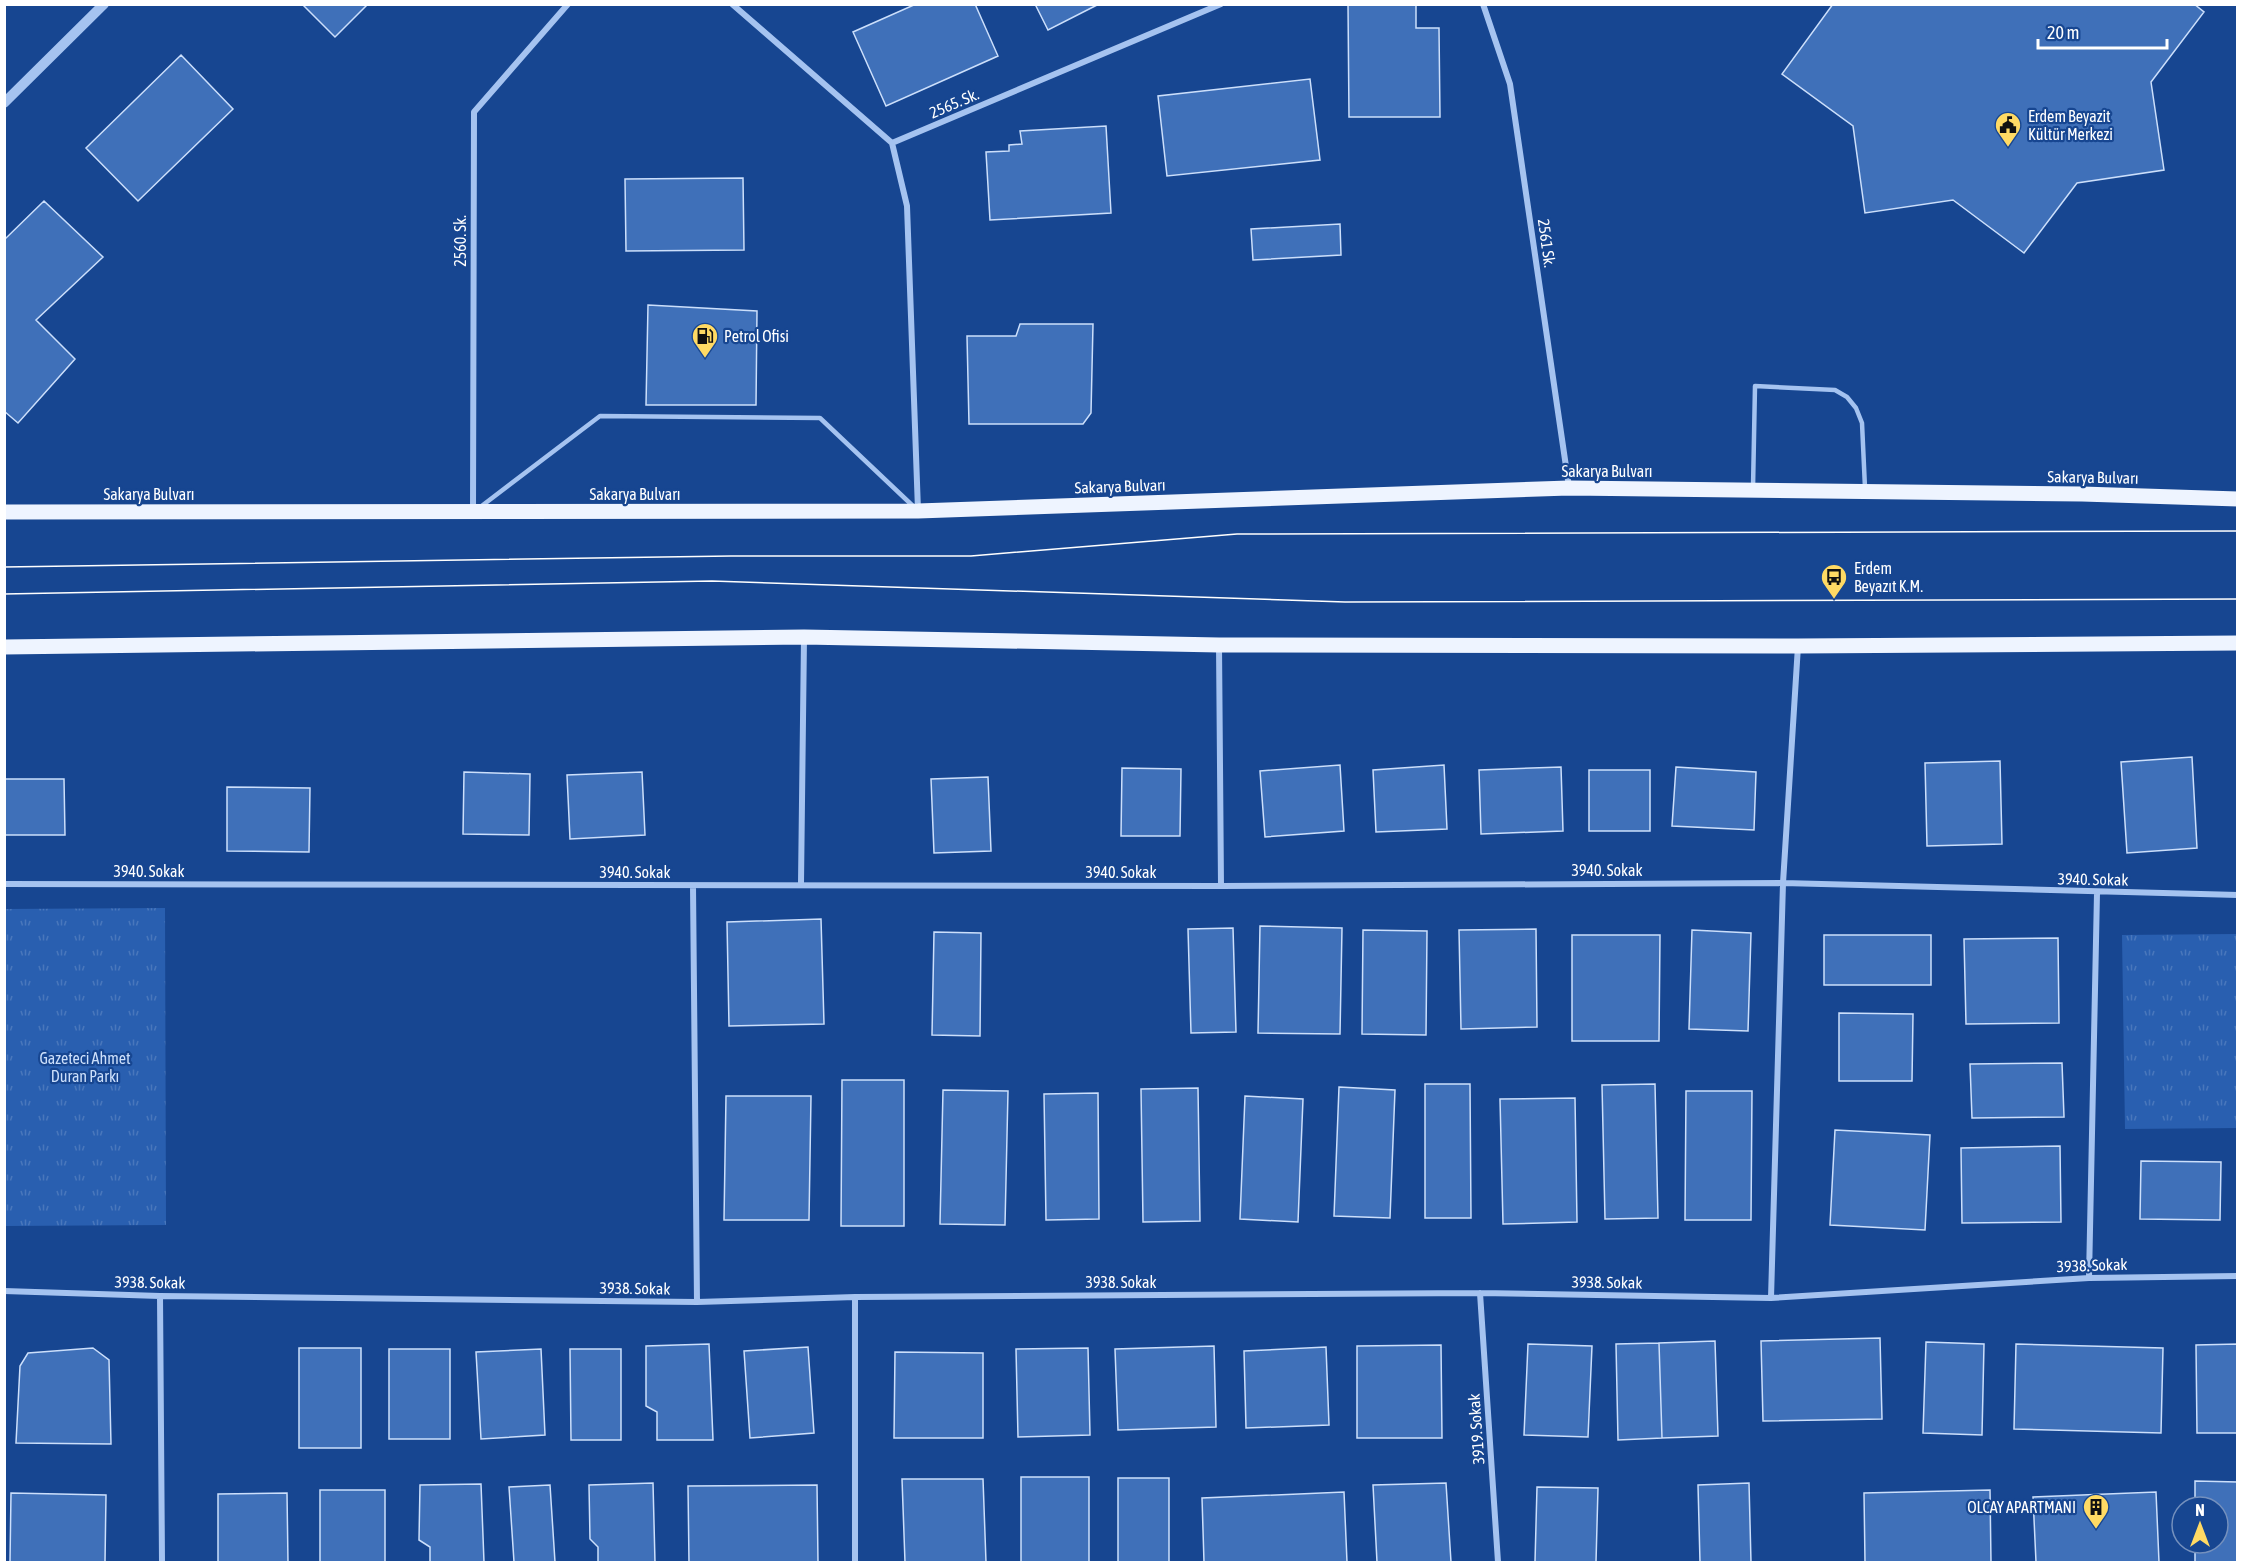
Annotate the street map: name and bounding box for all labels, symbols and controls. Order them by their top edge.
scale bar [2038,12,2167,50]
text: 20 m [2047,22,2079,43]
street label: 2565. Sk. [927,85,981,121]
place label: Erdem Beyazit Kültür Merkezi [2028,107,2113,143]
public building icon: Erdem Beyazit Kültür Merkezi [1993,110,2023,148]
street label: 2560. Sk. [451,215,469,267]
street label: 2561 Sk. [1535,218,1559,269]
fuel station icon: Petrol Ofisi [690,321,720,359]
place label: Petrol Ofisi [724,327,789,345]
street label: Sakarya Bulvarı [1561,462,1653,481]
street label: Sakarya Bulvarı [2047,467,2139,488]
street label: Sakarya Bulvarı [1074,475,1166,498]
street label: Sakarya Bulvarı [103,485,195,504]
street label: Sakarya Bulvarı [589,485,681,504]
place label: Erdem Beyazıt K.M. [1854,559,1923,596]
bus stop icon: Erdem Beyazıt K.M. [1819,562,1849,600]
street label: 3940. Sokak [1572,861,1642,879]
street label: 3940. Sokak [114,862,184,880]
street label: 3940. Sokak [600,863,670,881]
street label: 3940. Sokak [1086,863,1156,881]
street label: 3940. Sokak [2057,869,2129,889]
park label: Gazeteci Ahmet Duran Parkı [39,1049,131,1085]
street label: 3938. Sokak [2056,1255,2128,1275]
street label: 3938. Sokak [114,1272,186,1292]
street label: 3938. Sokak [1571,1272,1643,1292]
street label: 3938. Sokak [1086,1273,1156,1291]
street label: 3938. Sokak [599,1278,671,1298]
street label: 3919. Sokak [1465,1393,1487,1465]
building icon: OLCAY APARTMANI [2081,1492,2111,1530]
north arrow [2170,1495,2230,1555]
place label: OLCAY APARTMANI [1967,1498,2076,1516]
text: N [2195,1501,2205,1519]

